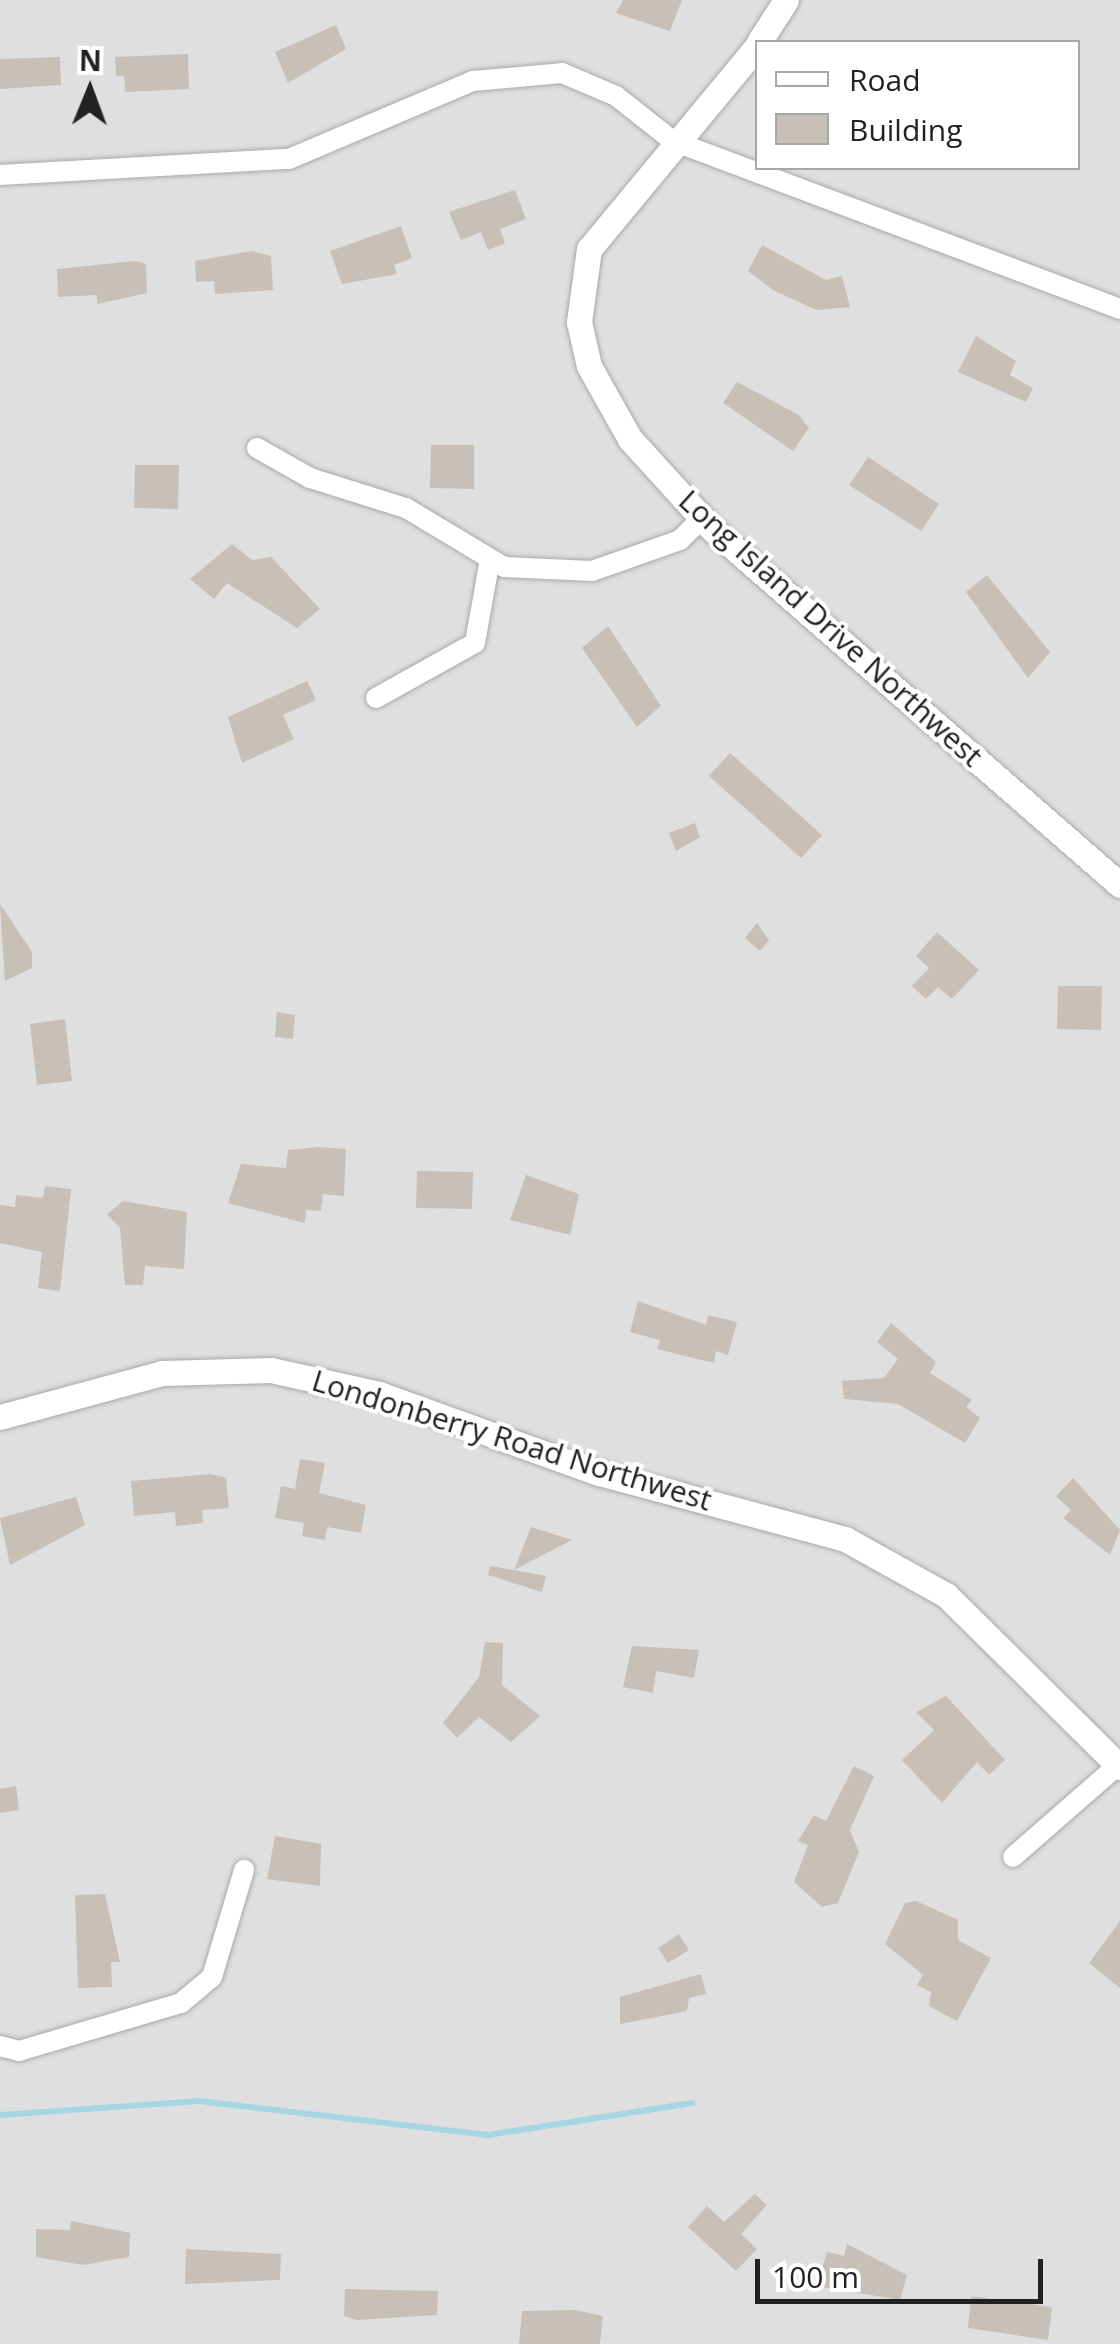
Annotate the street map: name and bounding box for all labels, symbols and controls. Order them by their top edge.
north arrow [40,40,140,140]
legend [755,40,1080,170]
text: N [79,41,102,79]
text: Road [849,59,921,100]
text: Building [849,109,963,150]
street label: Long Island Drive Northwest [672,482,990,774]
street label: Londonberry Road Northwest [308,1362,716,1518]
scale bar [760,2239,1048,2301]
text: 100 m [772,2256,859,2297]

